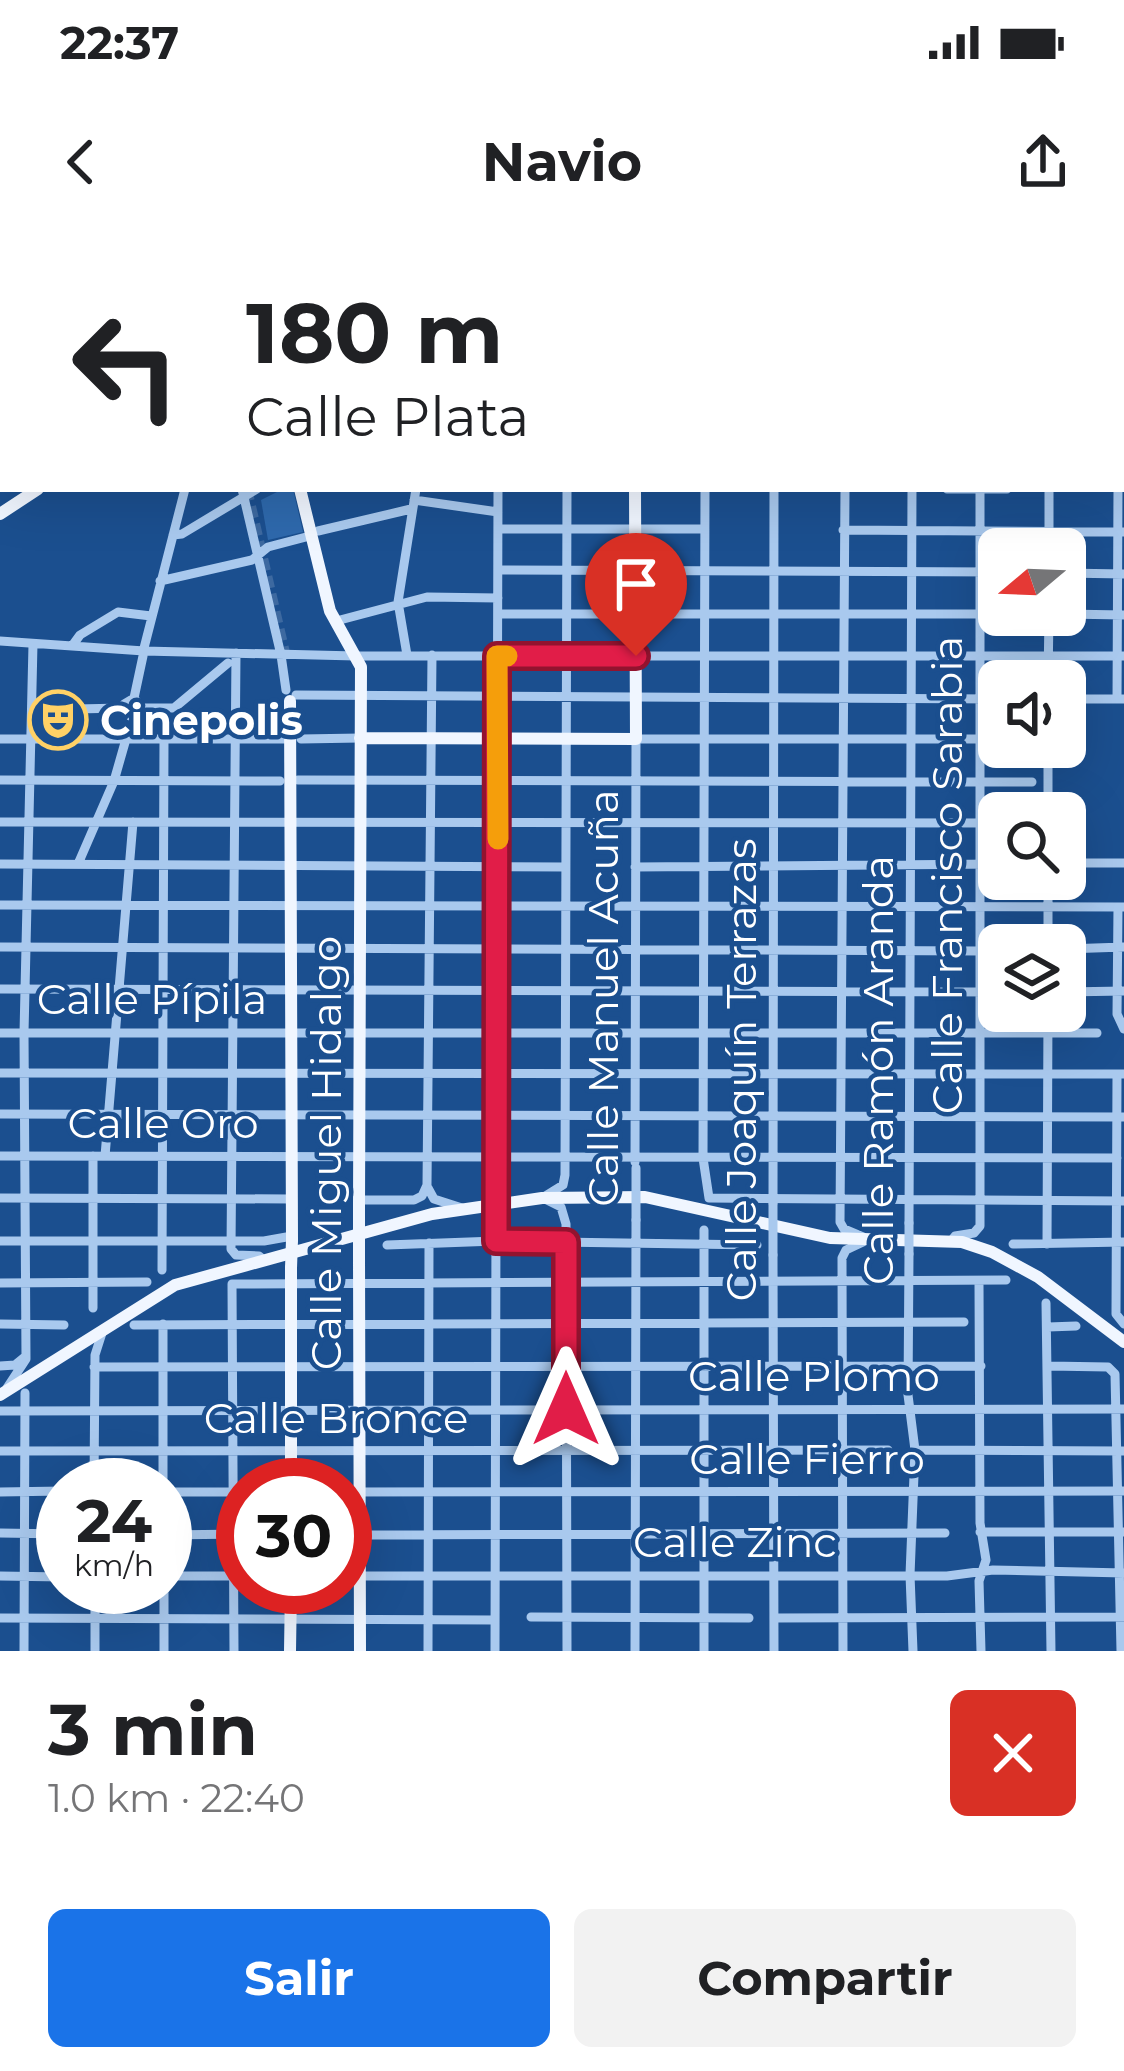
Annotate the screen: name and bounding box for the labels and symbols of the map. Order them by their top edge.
north arrow [978,528,1086,636]
pin [585,533,687,656]
street label: Calle Francisco Sarabia [921,636,973,1114]
theatre icon: Cinepolis [27,689,89,751]
place label: Cinepolis [100,694,303,746]
street label: Calle Manuel Acuña [577,789,629,1207]
street label: Calle Joaquín Terrazas [715,839,767,1301]
street label: Calle Ramón Aranda [852,855,904,1285]
street label: Calle Miguel Hidalgo [300,936,352,1370]
street label: Calle Pípila [37,973,267,1025]
street label: Calle Oro [67,1097,259,1149]
position arrow [503,1346,629,1472]
street label: Calle Plomo [688,1350,940,1402]
street label: Calle Bronce [204,1392,468,1444]
street label: Calle Fierro [689,1433,925,1485]
speed limit sign: 30 [216,1458,372,1614]
street label: Calle Zinc [633,1516,837,1568]

